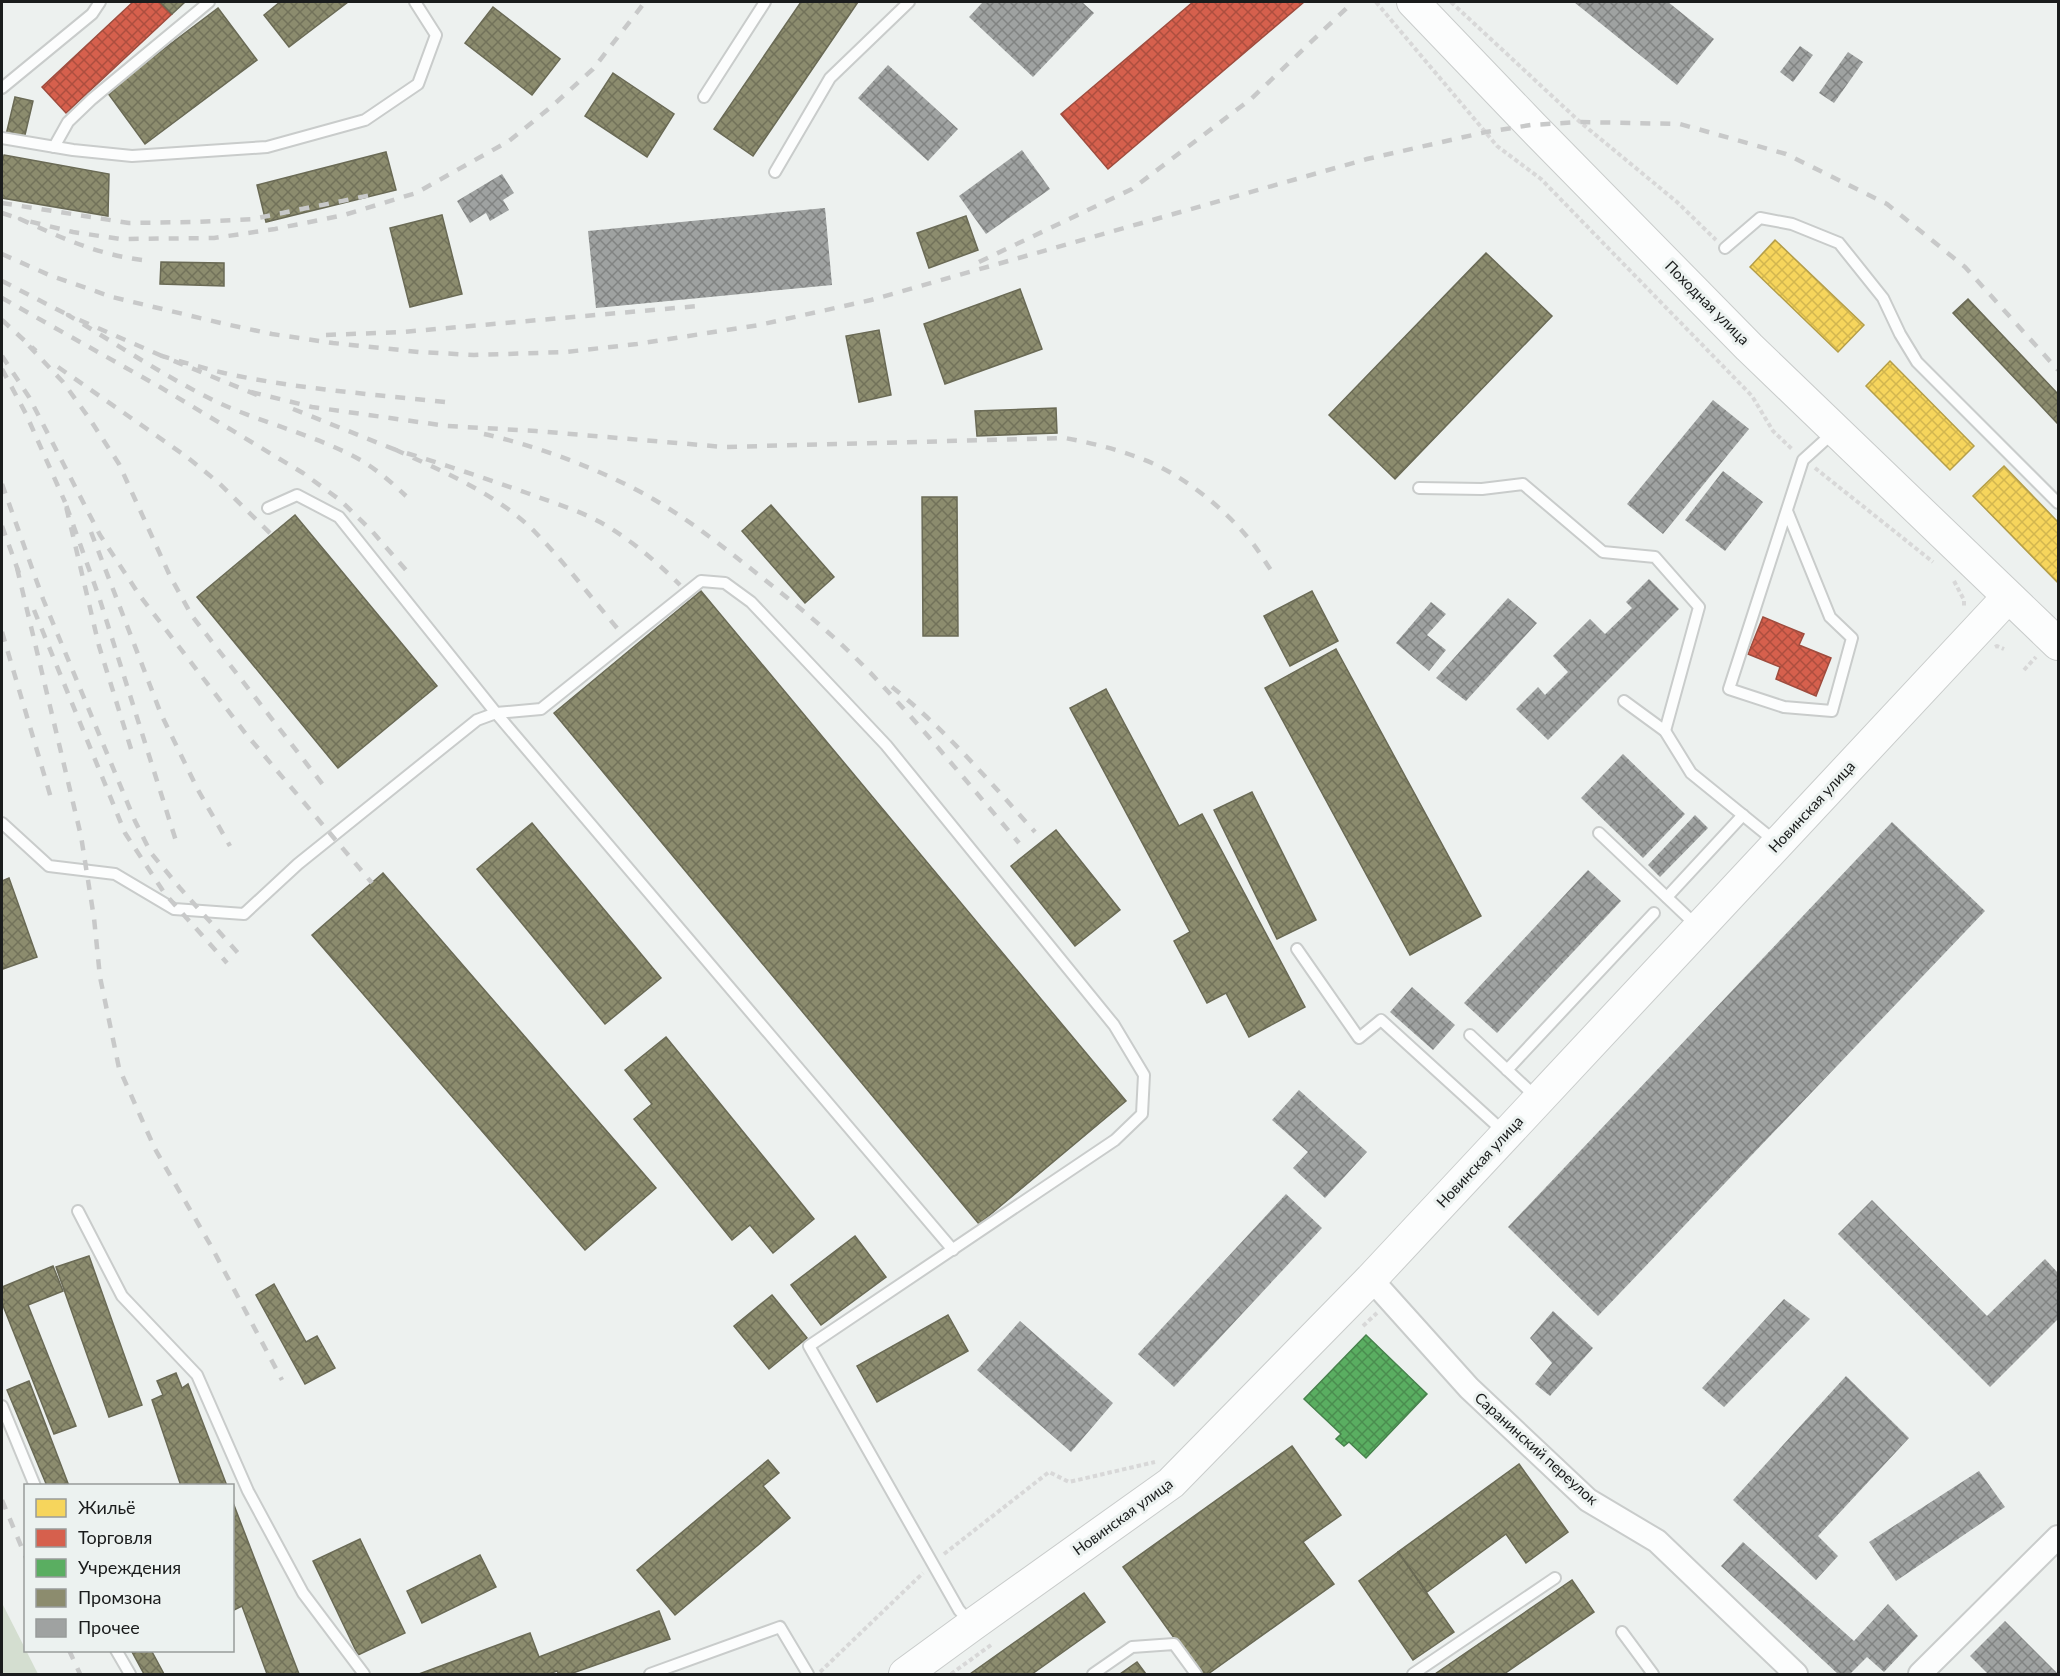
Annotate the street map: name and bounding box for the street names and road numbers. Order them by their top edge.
street label: Походная улица [1662,256,1754,348]
street label: Новинская улица [1764,757,1858,856]
street label: Новинская улица [1432,1112,1526,1211]
street label: Саранинский переулок [1471,1388,1602,1508]
street label: Новинская улица [1069,1474,1176,1558]

